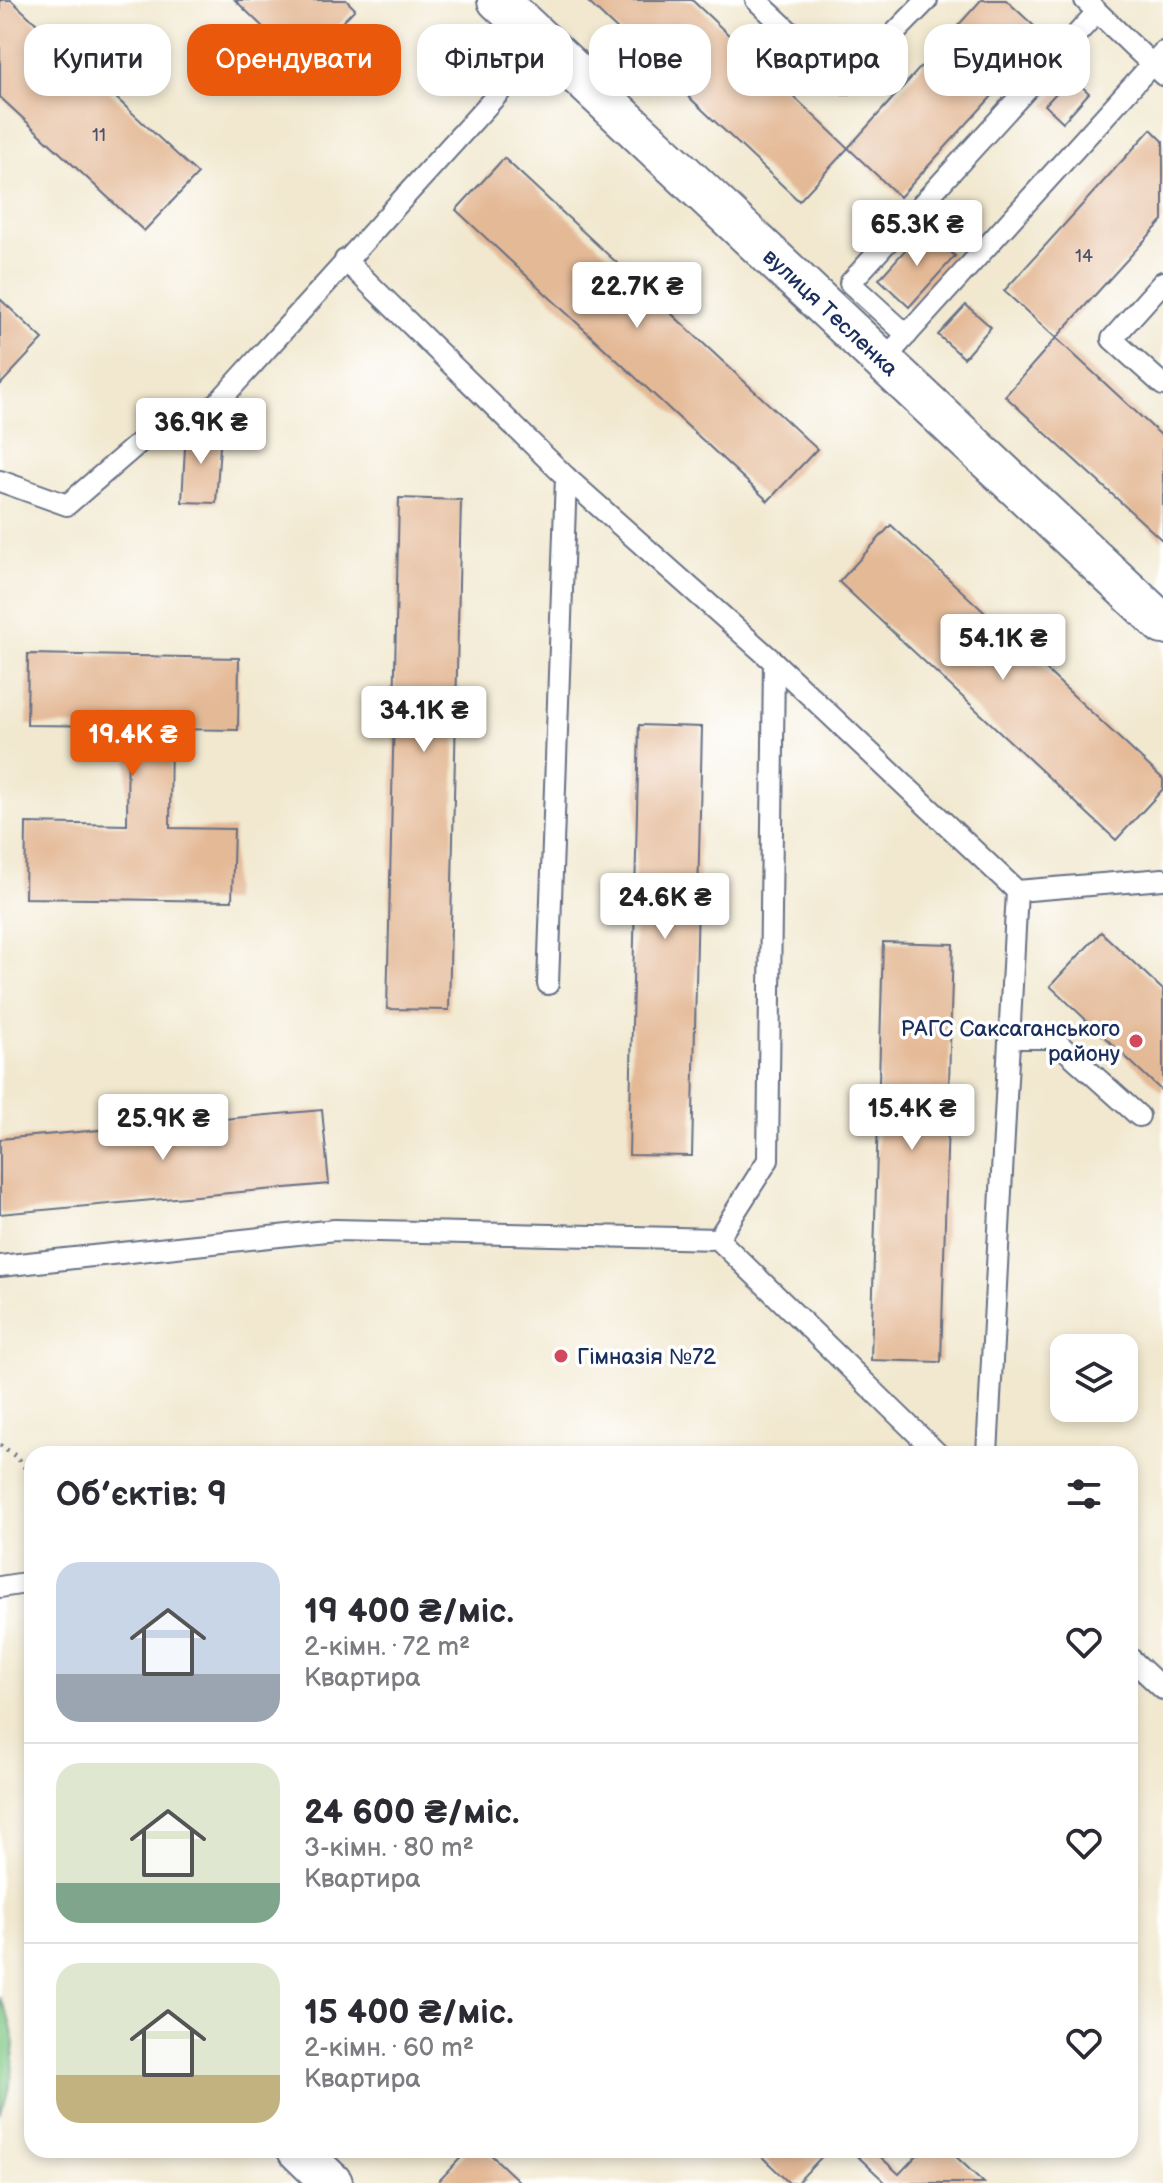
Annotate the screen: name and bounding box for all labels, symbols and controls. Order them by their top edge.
chip: Купити [24,24,171,96]
chip: Орендувати [187,24,401,96]
chip: Фільтри [417,24,573,96]
chip: Нове [589,24,711,96]
chip: Квартира [727,24,908,96]
chip: Будинок [924,24,1090,96]
house number: 11 [92,125,106,146]
pin: 65.3K ₴ [843,200,991,268]
text: 65.3K ₴ [870,210,964,241]
street label: вулиця Тесленка [757,244,903,383]
house number: 14 [1075,246,1093,267]
pin: 22.7K ₴ [563,262,711,330]
text: 22.7K ₴ [590,272,684,303]
pin: 36.9K ₴ [127,398,275,466]
text: 36.9K ₴ [154,408,248,439]
pin: 54.1K ₴ [929,614,1077,682]
text: 54.1K ₴ [958,624,1048,655]
pin: 34.1K ₴ [350,686,498,754]
text: 34.1K ₴ [379,696,469,727]
pin: 19.4K ₴ [59,710,207,778]
text: 19.4K ₴ [88,720,178,751]
pin: 24.6K ₴ [591,873,739,941]
text: 24.6K ₴ [618,883,712,914]
place label: РАГС Саксаганського району [900,1016,1120,1068]
marker: РАГС Саксаганського району [1127,1032,1145,1050]
pin: 15.4K ₴ [838,1084,986,1152]
pin: 25.9K ₴ [89,1094,237,1162]
text: 15.4K ₴ [867,1094,957,1125]
text: 25.9K ₴ [116,1104,210,1135]
map controls [1050,1334,1138,1422]
button: layers [1050,1334,1138,1422]
place label: Гімназія №72 [577,1344,716,1371]
marker: Гімназія №72 [552,1347,570,1365]
icon: filters [1062,1472,1106,1516]
text: Об’єктів: 9 [56,1474,227,1515]
text: 19 400 ₴/міс. [304,1591,514,1632]
icon: home [120,1594,216,1690]
icon: heart [1062,1620,1106,1664]
text: 2-кімн. · 72 m² [304,1632,470,1663]
text: Квартира [304,1663,421,1694]
text: 24 600 ₴/міс. [304,1792,519,1833]
icon: home [120,1795,216,1891]
icon: heart [1062,1821,1106,1865]
text: 3-кімн. · 80 m² [304,1833,474,1864]
text: Квартира [304,1864,421,1895]
text: 15 400 ₴/міс. [304,1992,514,2033]
icon: home [120,1995,216,2091]
icon: heart [1062,2021,1106,2065]
text: 2-кімн. · 60 m² [304,2033,474,2064]
text: Квартира [304,2064,421,2095]

